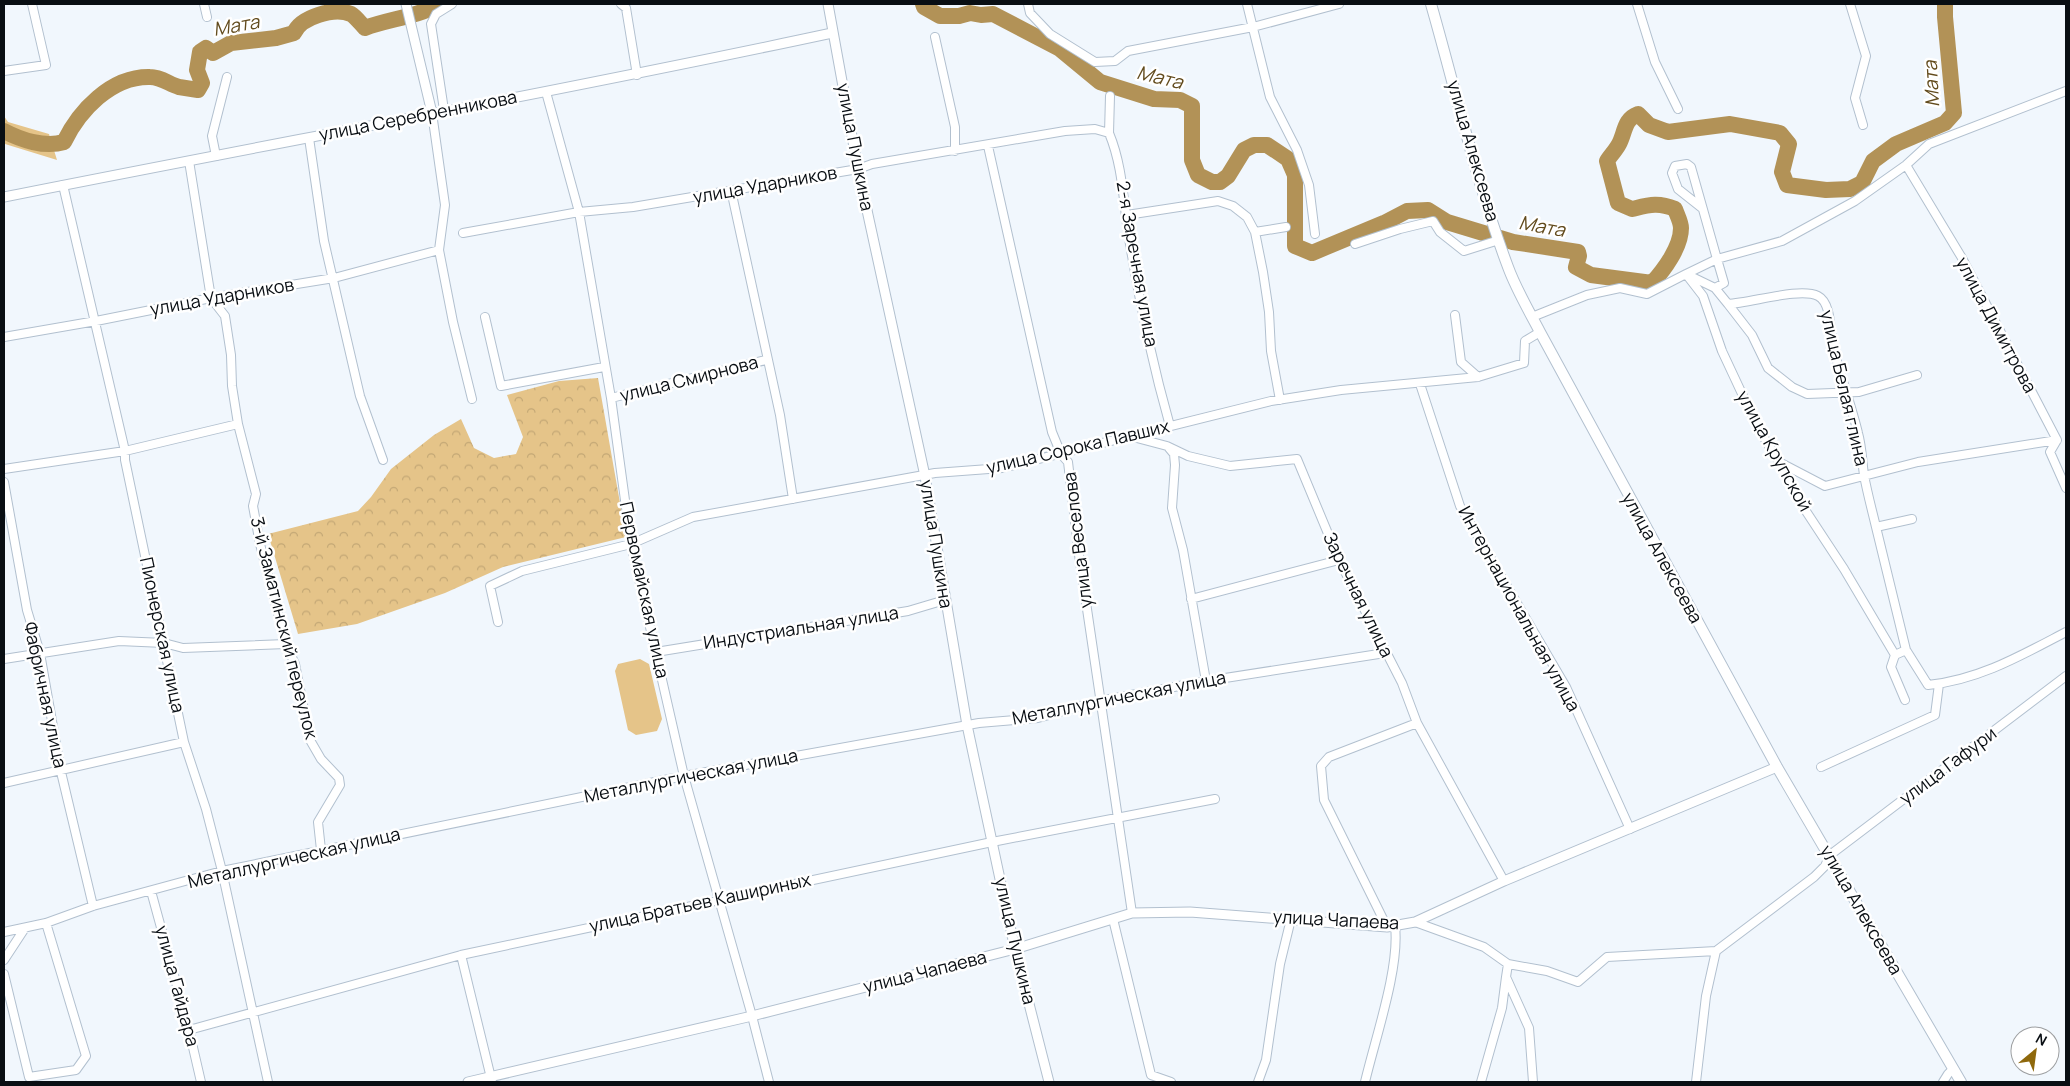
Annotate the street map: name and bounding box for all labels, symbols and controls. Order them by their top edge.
water label: Мата [211,8,262,42]
water label: Мата [1135,59,1187,95]
water label: Мата [1917,59,1945,108]
street label: улица Алексеева [1442,77,1506,224]
street label: улица Пушкина [832,81,880,213]
street label: улица Серебренникова [317,84,519,146]
street label: улица Ударников [691,159,839,208]
street label: 2-я Заречная улица [1112,179,1164,349]
water label: Мата [1517,209,1568,243]
street label: улица Димитрова [1951,252,2043,397]
street label: улица Ударников [148,271,296,320]
street label: улица Белая глина [1815,308,1875,468]
street label: улица Смирнова [617,349,760,407]
street label: улица Крупской [1732,386,1818,515]
street label: улица Сорока Павших [984,413,1172,479]
street label: улица Веселова [1057,471,1097,610]
street label: улица Пушкина [915,478,959,610]
street label: улица Алексеева [1617,488,1709,627]
street label: Первомайская улица [615,499,675,680]
street label: Интернациональная улица [1453,502,1586,715]
street label: 3-й Заматинский переулок [246,514,324,742]
street label: Заречная улица [1318,528,1400,661]
street label: Пионерская улица [135,555,191,715]
street label: Индустриальная улица [702,600,900,654]
street label: Фабричная улица [19,619,73,770]
street label: Металлургическая улица [1010,665,1228,730]
street label: улица Гафури [1894,721,2001,810]
street label: Металлургическая улица [582,743,800,808]
street label: Металлургическая улица [185,821,402,893]
street label: улица Алексеева [1815,840,1909,979]
street label: улица Братьев Кашириных [587,867,813,937]
street label: улица Пушкина [990,875,1042,1007]
street label: улица Чапаева [1272,904,1400,934]
street label: улица Гайдара [150,923,206,1049]
street label: улица Чапаева [860,944,989,998]
north arrow [2010,1026,2060,1076]
text: N [2033,1028,2051,1050]

